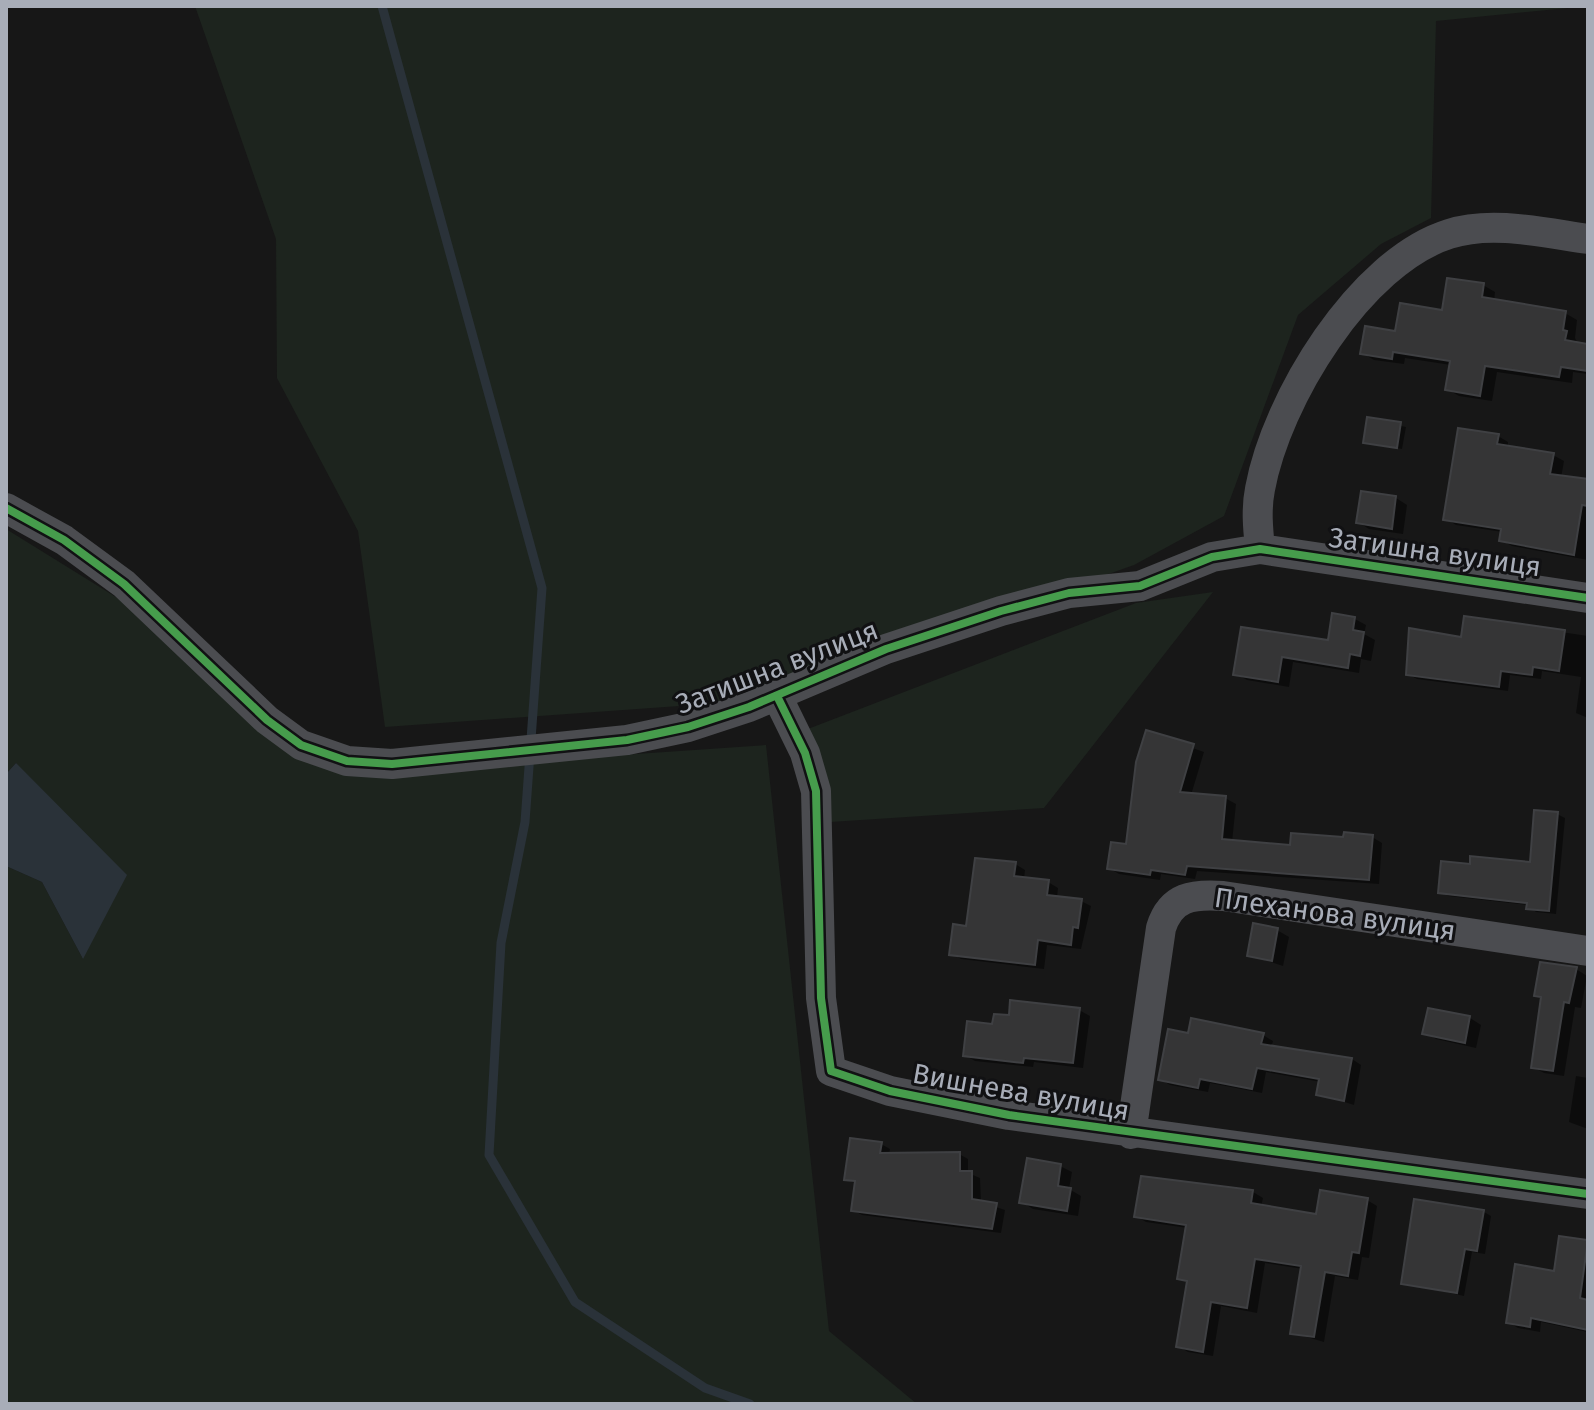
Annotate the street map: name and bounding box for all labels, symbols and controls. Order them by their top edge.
street label: Затишна вулиця [1327,521,1543,583]
street label: Затишна вулиця [671,613,883,721]
street label: Плеханова вулиця [1212,881,1458,947]
street label: Вишнева вулиця [910,1057,1132,1127]

